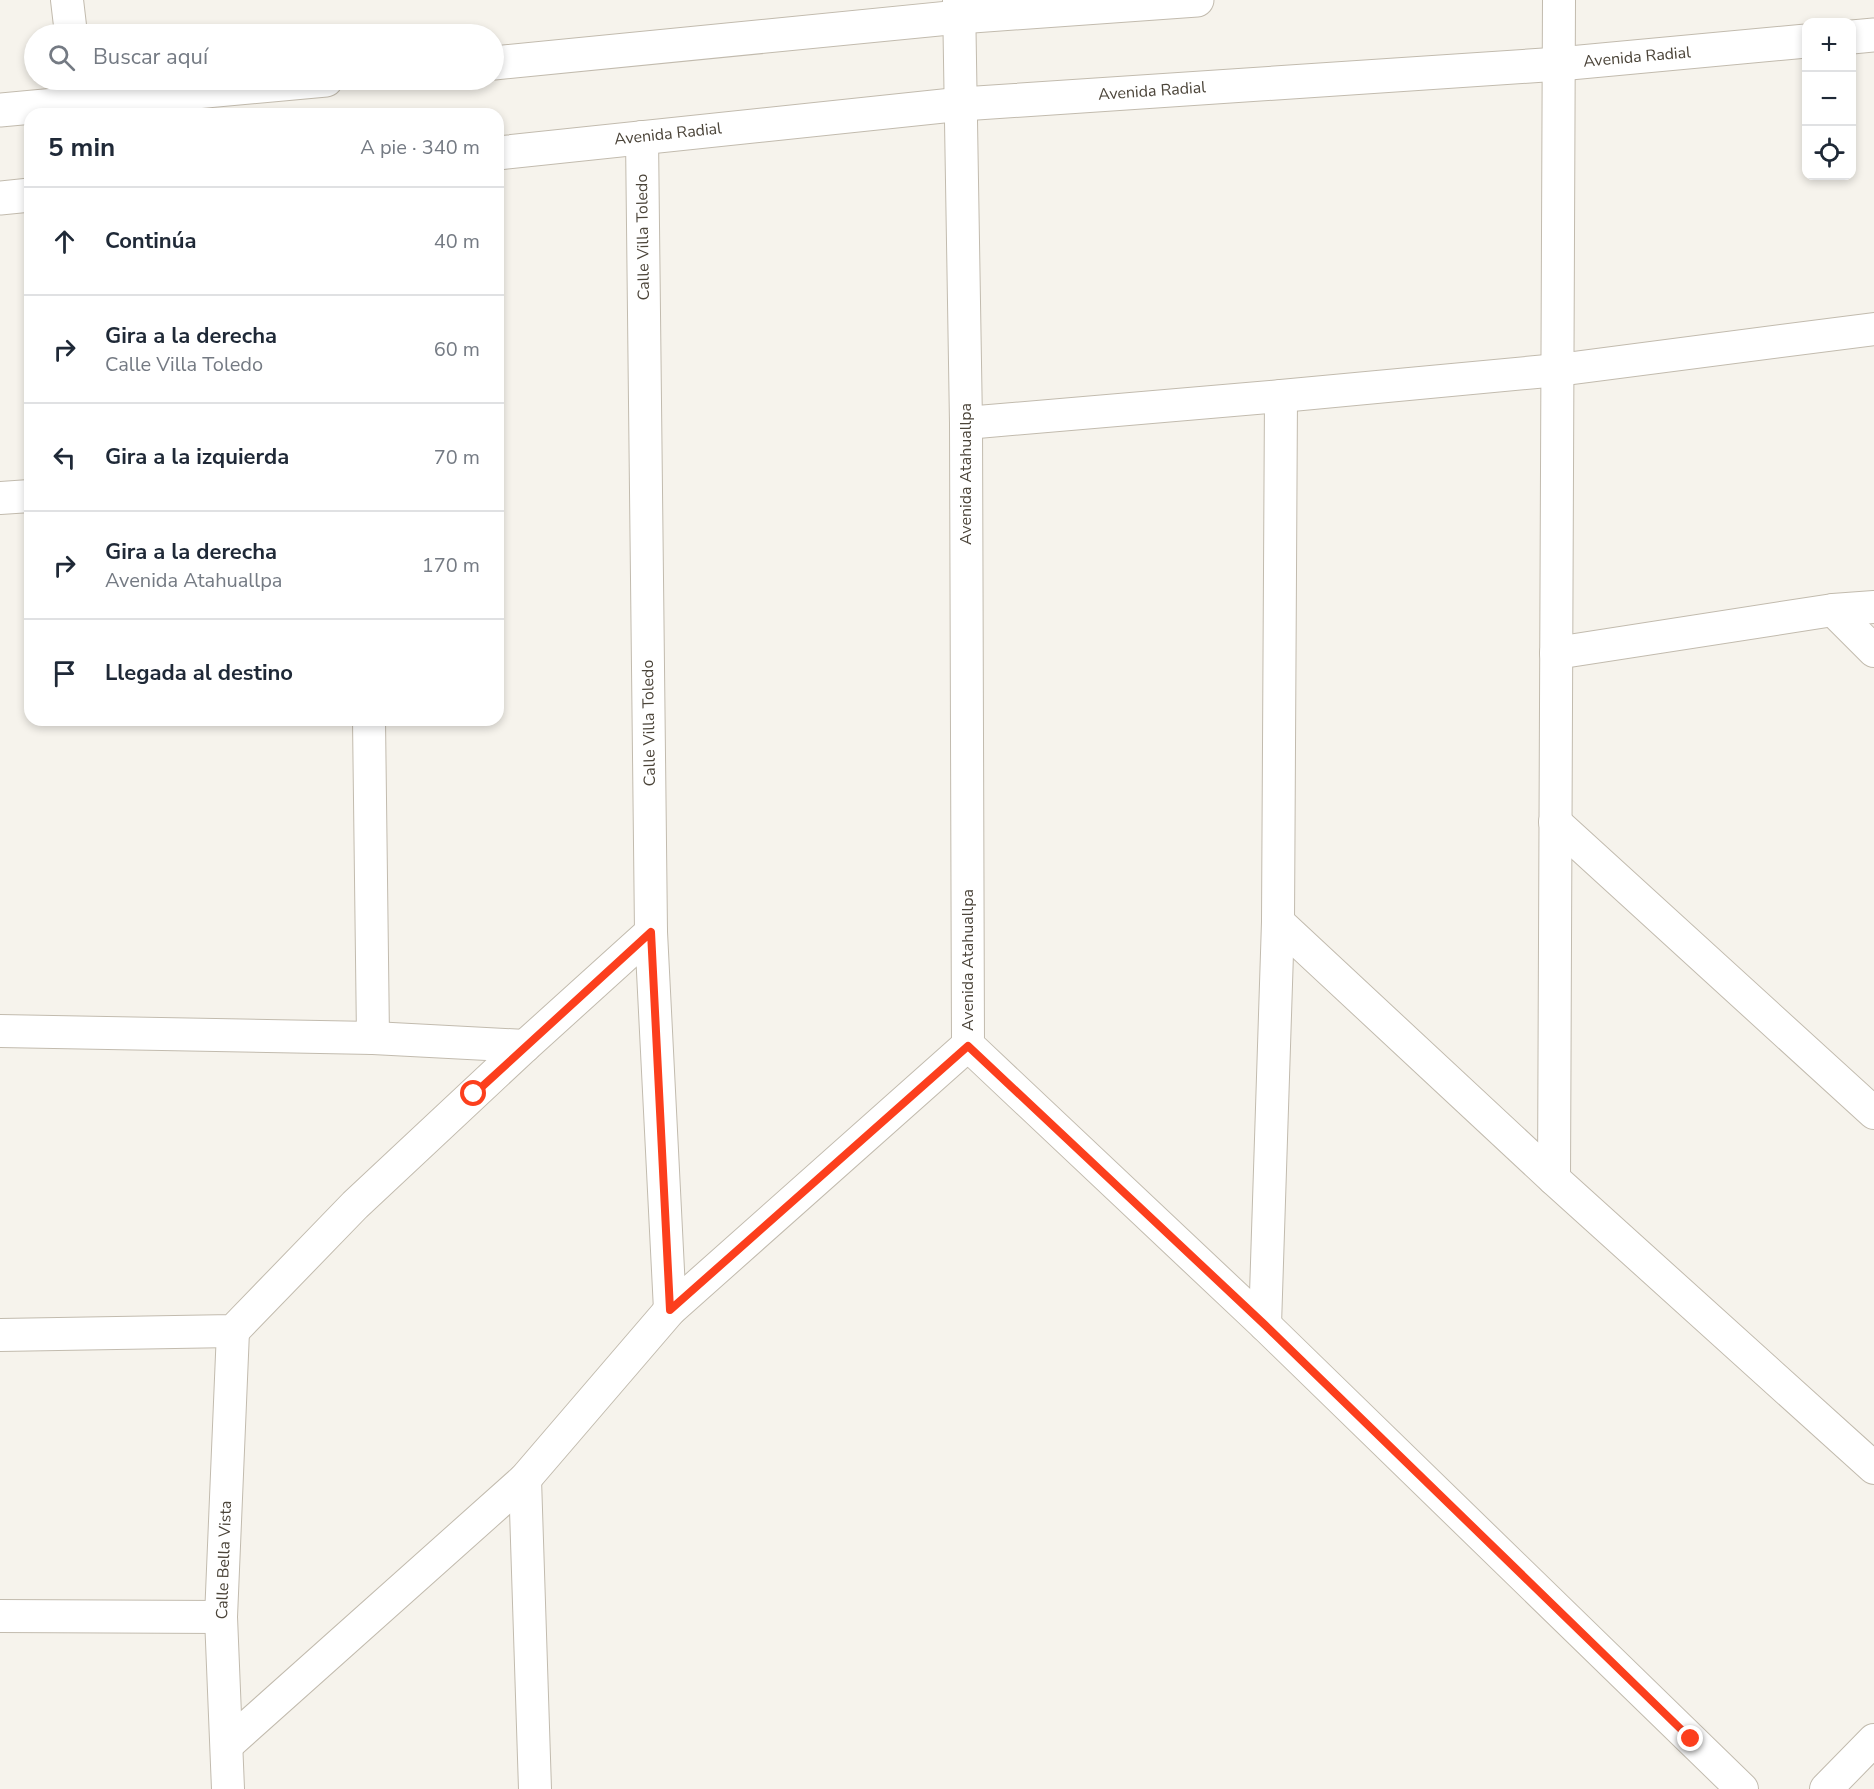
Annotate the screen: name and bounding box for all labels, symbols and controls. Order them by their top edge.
map controls [1802,18,1856,180]
button: + [1802,18,1856,72]
search box [24,24,504,90]
icon: search [45,41,78,74]
street label: Avenida Radial [1582,41,1692,73]
text: Buscar aquí [93,42,208,72]
button: − [1802,72,1856,126]
street label: Avenida Radial [1097,76,1207,106]
street label: Avenida Radial [613,117,723,151]
button: locate [1802,126,1856,180]
text: 5 min [48,130,115,165]
text: A pie · 340 m [360,134,480,161]
street label: Calle Villa Toledo [631,173,655,300]
icon: ahead [48,225,81,258]
text: Continúa [105,226,196,256]
text: 40 m [434,228,480,255]
text: Gira a la derecha [105,321,277,351]
icon: right [48,333,81,366]
text: 60 m [434,336,480,363]
text: Calle Villa Toledo [105,351,263,378]
street label: Avenida Atahuallpa [955,403,977,545]
icon: left [48,441,81,474]
text: Gira a la izquierda [105,442,289,472]
text: 70 m [434,444,480,471]
text: Gira a la derecha [105,537,277,567]
icon: right [48,549,81,582]
text: 170 m [422,552,480,579]
text: Avenida Atahuallpa [105,567,282,594]
icon: arrive [48,657,81,690]
text: Llegada al destino [105,658,293,688]
street label: Calle Villa Toledo [637,659,661,786]
street label: Avenida Atahuallpa [957,889,979,1031]
route start [460,1080,486,1106]
street label: Calle Bella Vista [211,1500,237,1620]
route end [1677,1725,1703,1751]

